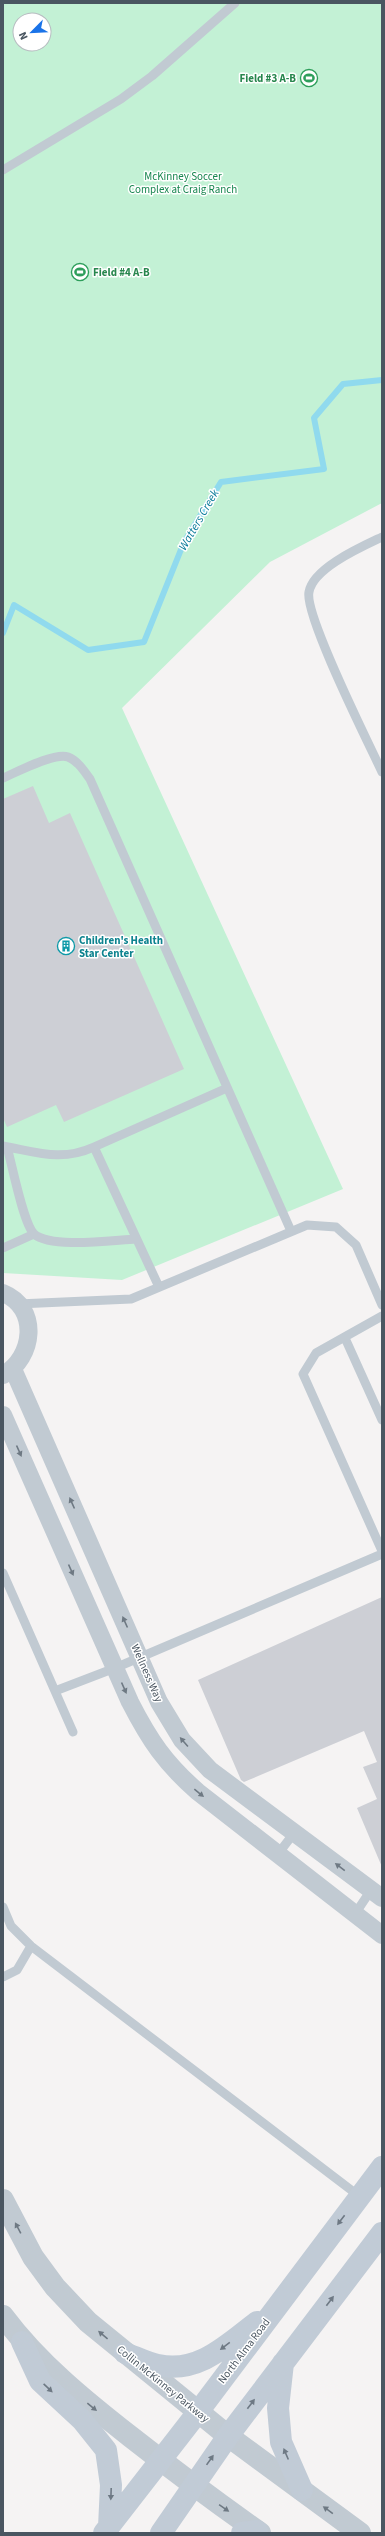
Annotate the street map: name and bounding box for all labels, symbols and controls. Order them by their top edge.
north arrow [12,12,52,52]
text: N [15,29,32,42]
sports icon: Field #3 A-B [299,68,319,88]
place label: Field #3 A-B [239,71,296,86]
park label: McKinney Soccer Complex at Craig Ranch [129,169,237,197]
sports icon: Field #4 A-B [70,262,90,282]
place label: Field #4 A-B [93,265,150,280]
water label: Watters Creek [175,486,223,554]
place label: Children's Health Star Center [79,933,163,961]
building icon: Children's Health Star Center [56,936,76,956]
one-way arrow [16,1445,22,1456]
one-way arrow [69,1497,75,1509]
one-way arrow [69,1564,75,1576]
one-way arrow [121,1615,127,1627]
street label: Wellness Way [128,1642,166,1704]
one-way arrow [121,1683,127,1694]
one-way arrow [180,1737,189,1748]
one-way arrow [193,1788,204,1797]
one-way arrow [335,1863,346,1871]
one-way arrow [337,2215,346,2226]
one-way arrow [15,2223,22,2234]
one-way arrow [326,2296,334,2306]
street label: North Alma Road [215,2315,273,2387]
one-way arrow [98,2330,108,2339]
street label: Collin McKinney Parkway [114,2342,212,2426]
one-way arrow [220,2342,230,2350]
one-way arrow [43,2383,53,2393]
one-way arrow [247,2399,256,2410]
one-way arrow [87,2402,98,2411]
one-way arrow [283,2448,289,2460]
one-way arrow [206,2455,214,2466]
one-way arrow [107,2488,114,2500]
one-way arrow [219,2504,230,2512]
one-way arrow [323,2506,334,2514]

